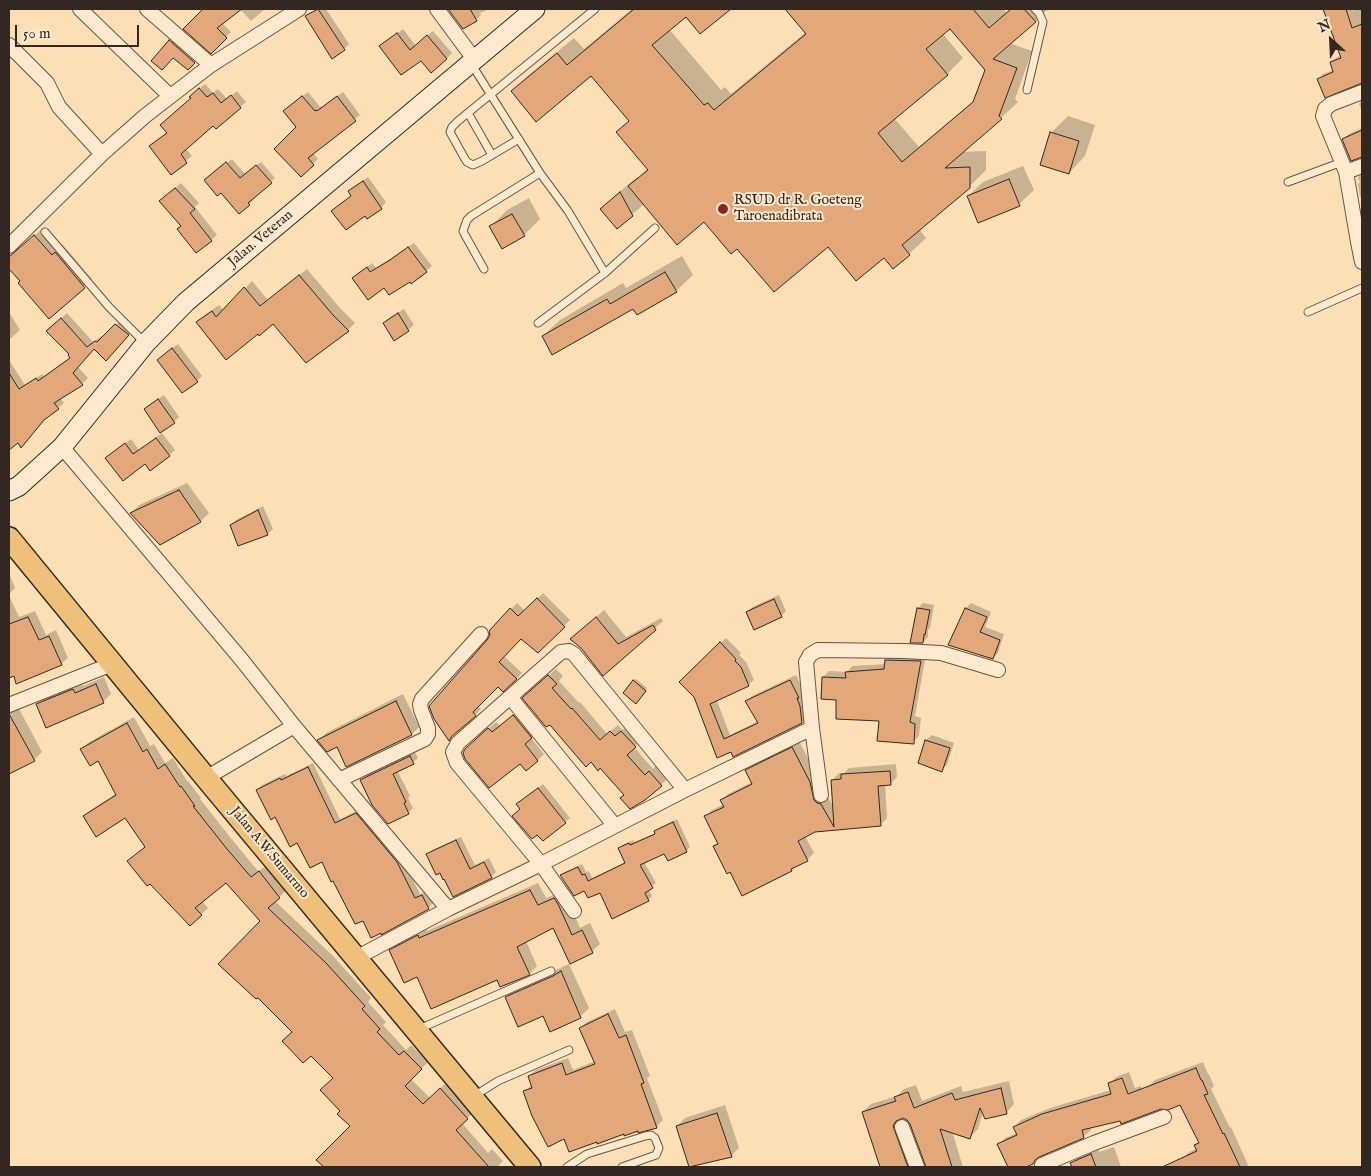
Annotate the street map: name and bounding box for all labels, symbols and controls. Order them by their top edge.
scale bar [18,15,141,47]
north arrow [1306,15,1356,65]
text: N [1315,16,1334,37]
text: 50 m [23,24,51,43]
place label: RSUD dr R. Goeteng Taroenadibrata [734,193,862,226]
marker: RSUD dr R. Goeteng Taroenadibrata [716,202,730,216]
street label: Jalan. Veteran [225,207,297,271]
street label: Jalan A.W.Sumarmo [226,804,312,902]

